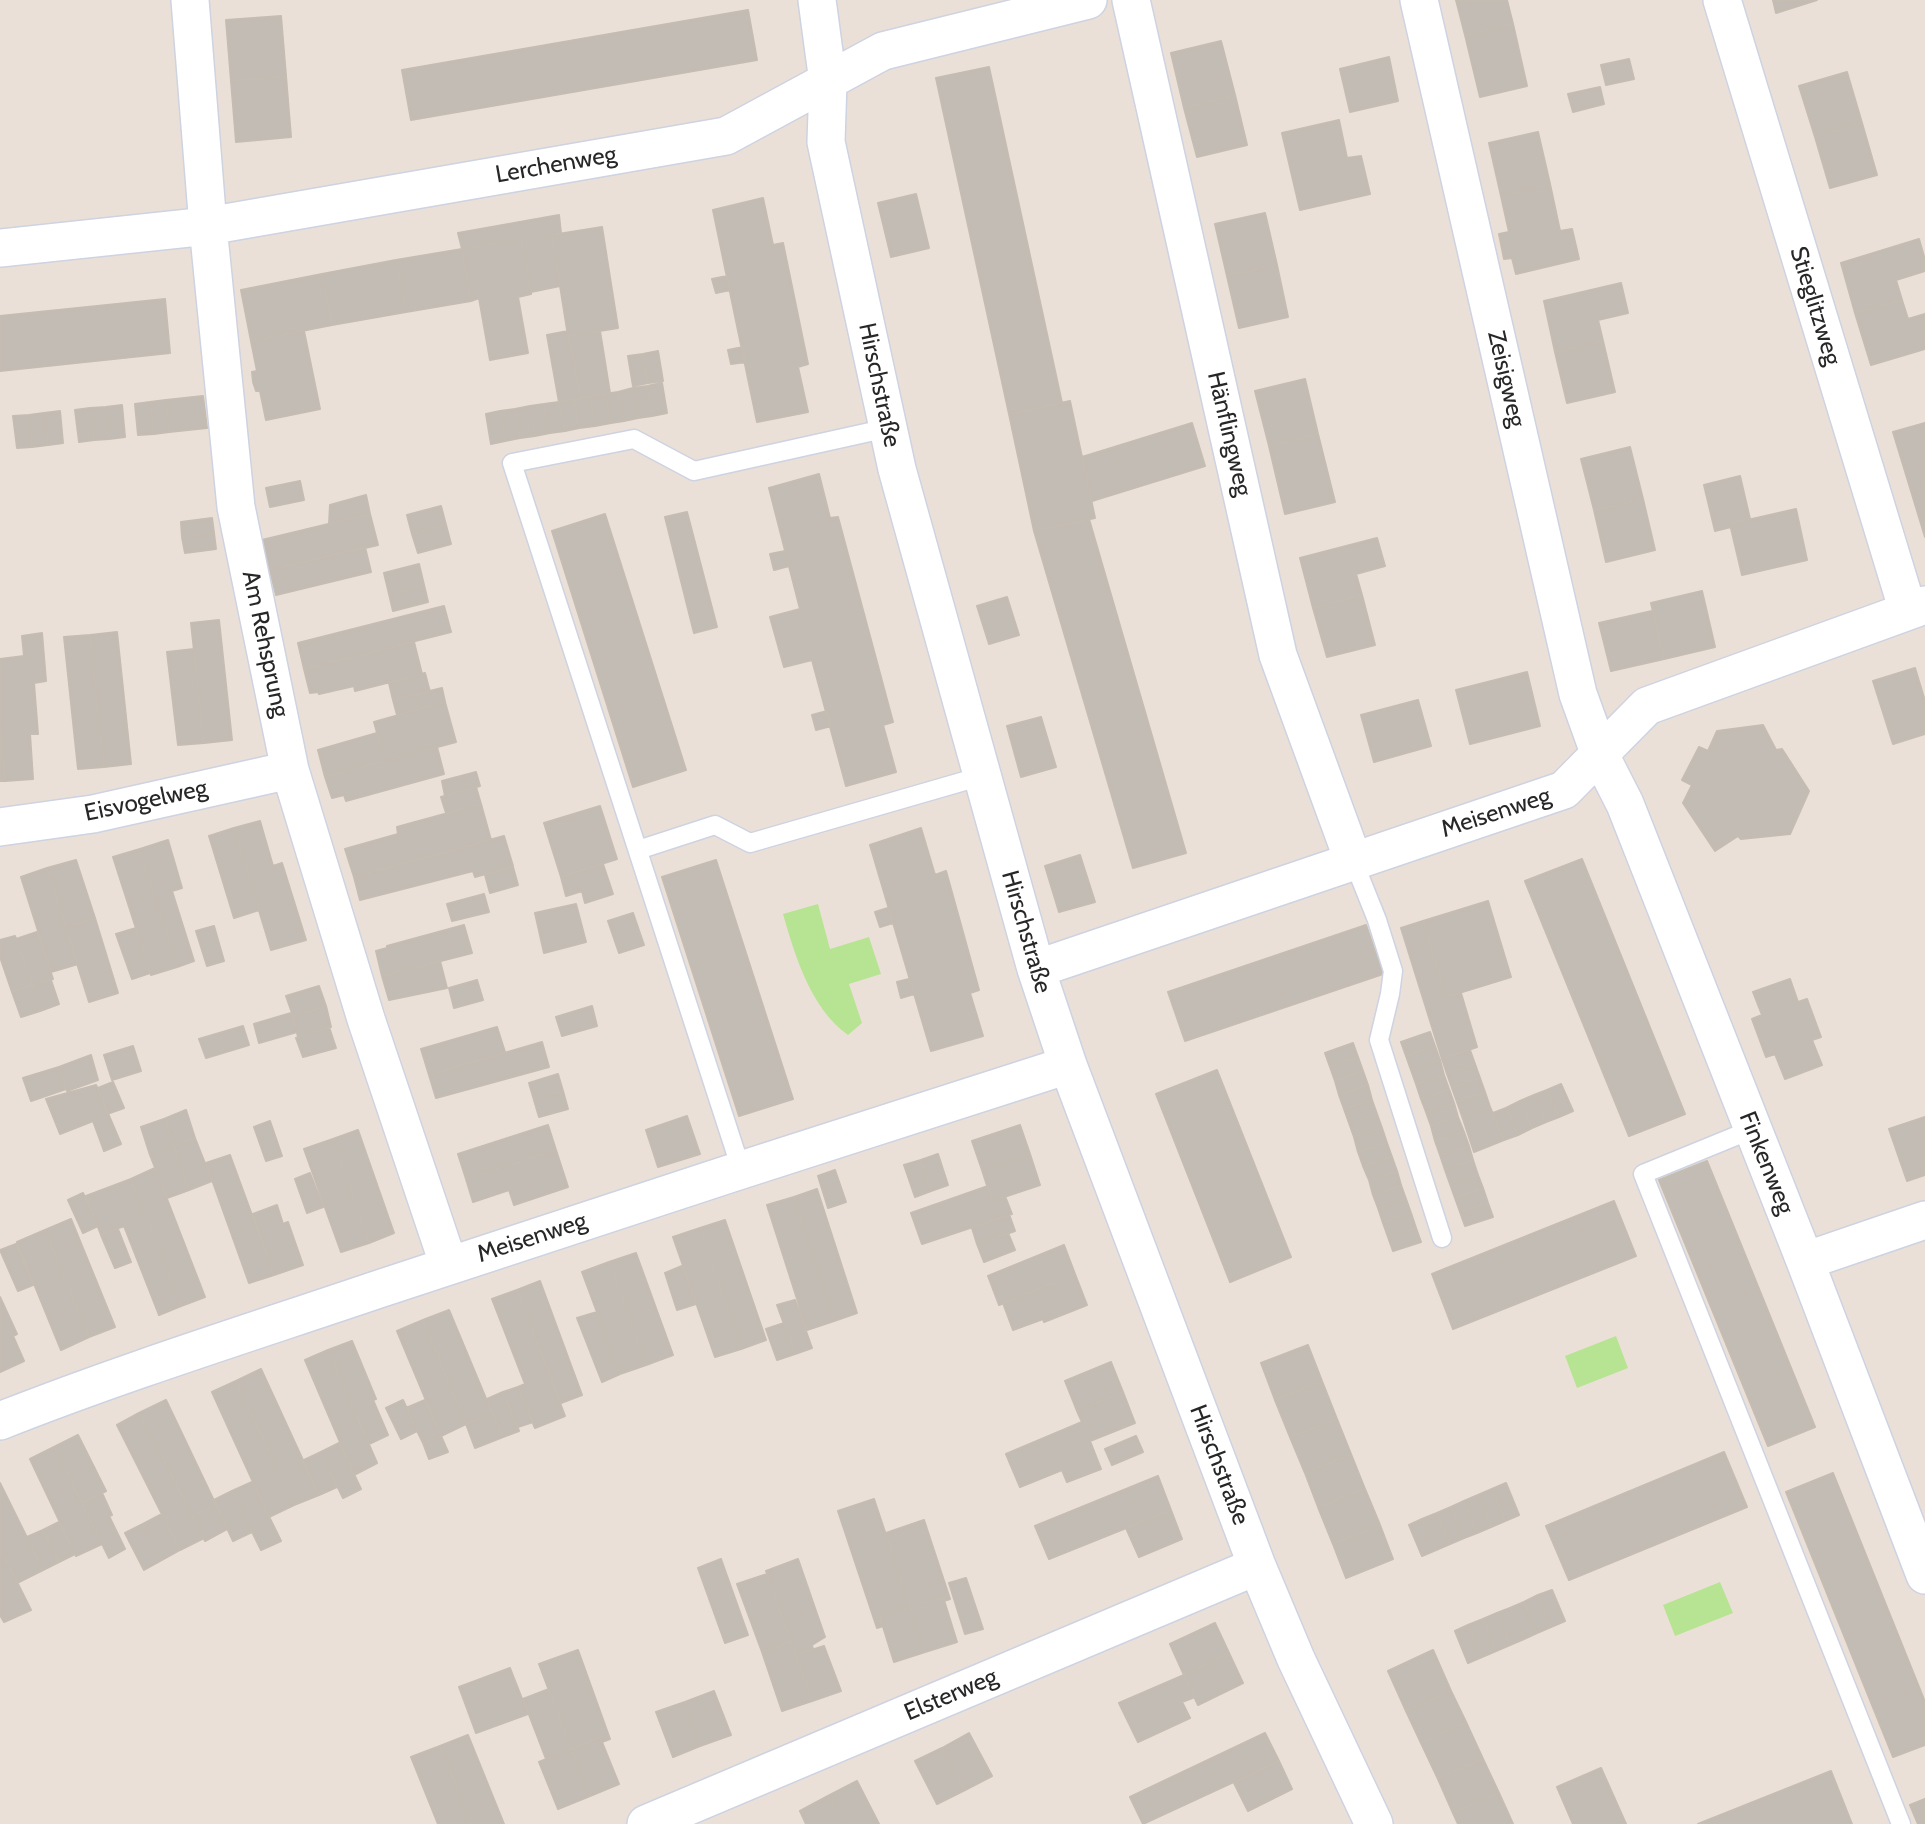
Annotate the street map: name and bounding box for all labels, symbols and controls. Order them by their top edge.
street label: Lerchenweg [493,140,619,190]
street label: Stieglitzweg [1783,243,1847,369]
street label: Hirschstraße [852,320,906,450]
street label: Zeisigweg [1481,328,1531,430]
street label: Hänflingweg [1201,369,1257,499]
street label: Am Rehsprung [235,568,295,720]
street label: Eisvogelweg [82,774,210,828]
street label: Meisenweg [1438,782,1554,844]
street label: Hirschstraße [995,867,1057,997]
street label: Finkenweg [1732,1107,1800,1219]
street label: Meisenweg [474,1207,590,1269]
street label: Hirschstraße [1183,1401,1255,1529]
street label: Elsterweg [900,1663,1002,1727]

